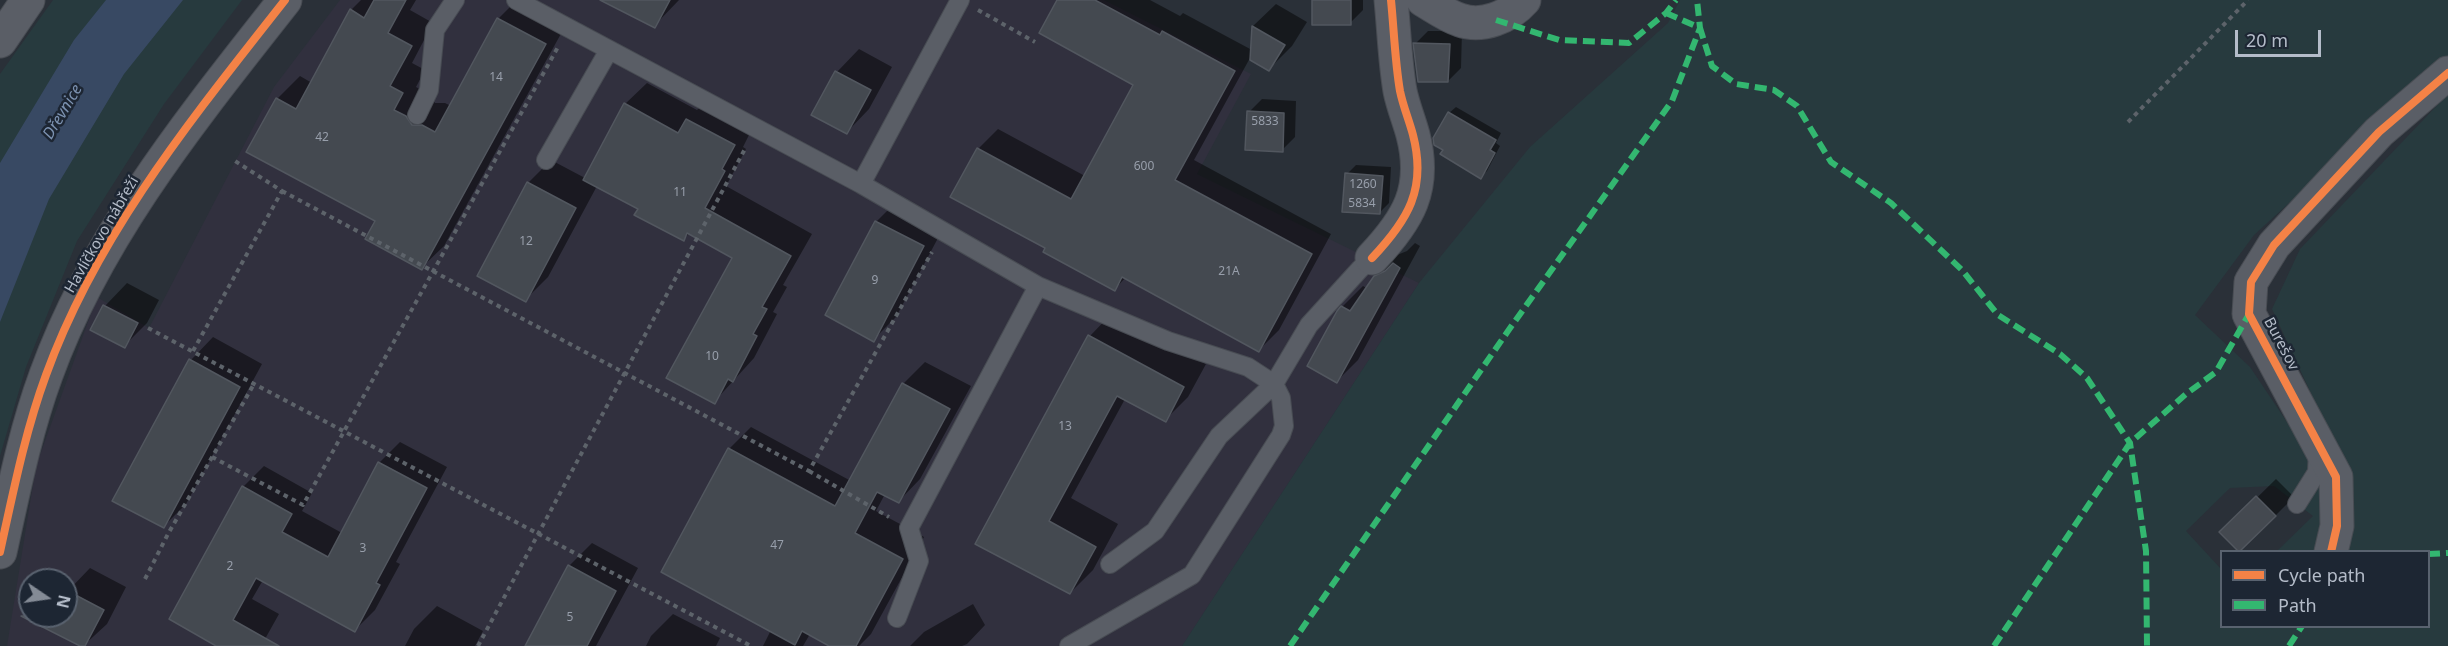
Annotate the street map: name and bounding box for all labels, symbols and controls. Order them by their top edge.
scale bar [2238,18,2324,56]
text: 20 m [2246,28,2288,52]
house number: 14 [489,71,503,85]
water label: Dřevnice [39,81,87,143]
house number: 5833 [1251,115,1279,129]
house number: 42 [315,131,329,145]
house number: 600 [1134,160,1154,174]
street label: Havlíčkovo nábřeží [61,174,143,296]
house number: 1260 [1349,178,1377,192]
house number: 11 [673,186,687,200]
house number: 5834 [1348,197,1376,211]
house number: 12 [519,235,533,249]
house number: 21A [1218,265,1240,279]
house number: 9 [872,274,878,288]
street label: Burešov [2260,315,2302,373]
house number: 10 [705,350,719,364]
house number: 13 [1058,420,1072,434]
house number: 47 [770,539,784,553]
house number: 3 [360,542,366,556]
legend [2220,550,2430,628]
house number: 2 [227,560,233,574]
text: Cycle path [2278,563,2365,587]
north arrow [18,568,78,628]
text: N [51,593,76,610]
text: Path [2278,593,2317,617]
house number: 5 [567,611,573,625]

